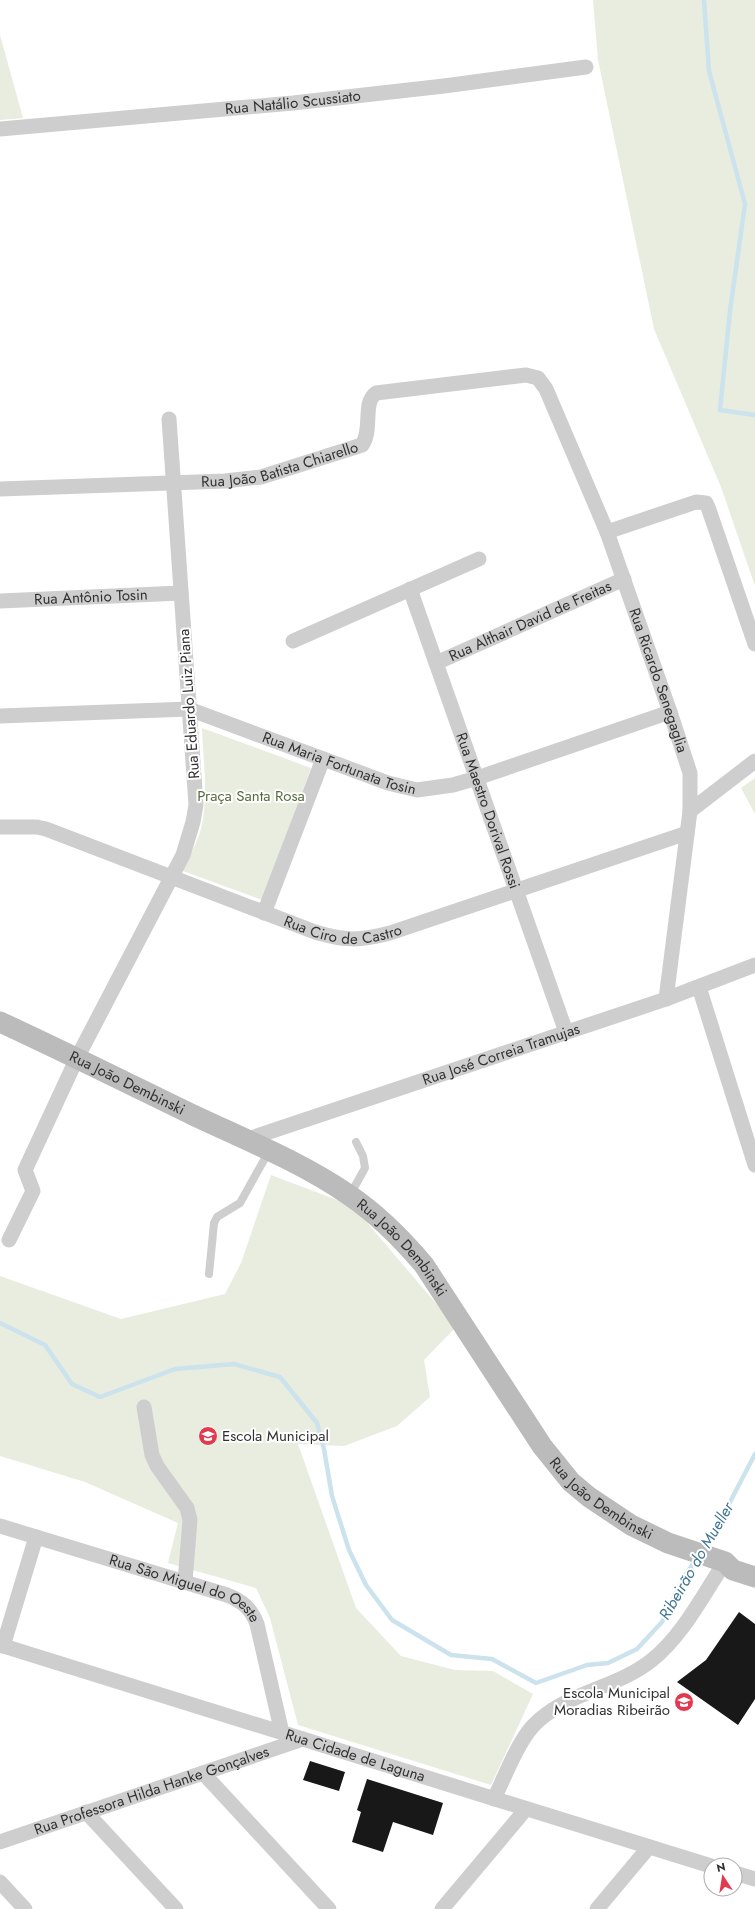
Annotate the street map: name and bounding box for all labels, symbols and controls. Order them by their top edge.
street label: Rua Natálio Scussiato [224,84,362,120]
street label: Rua João Batista Chiarello [201,436,361,493]
street label: Rua Althair David de Freitas [445,575,615,667]
street label: Rua Antônio Tosin [34,583,148,610]
street label: Rua Ricardo Senegaglia [623,605,694,755]
street label: Rua Eduardo Luiz Piana [173,628,205,780]
street label: Rua Maria Fortunata Tosin [259,726,418,800]
street label: Rua Maestro Dorival Rossi [450,730,526,892]
park label: Praça Santa Rosa [197,785,305,807]
street label: Rua Ciro de Castro [280,910,405,950]
street label: Rua José Correia Tramujas [419,1018,583,1091]
street label: Rua João Dembinski [66,1045,189,1121]
street label: Rua João Dembinski [352,1193,453,1301]
school or university icon: Escola Municipal [197,1425,219,1447]
place label: Escola Municipal [222,1425,329,1447]
street label: Rua João Dembinski [544,1452,657,1545]
water label: Ribeirão do Mueller [653,1496,740,1624]
street label: Rua São Miguel do Oeste [106,1549,266,1626]
place label: Escola Municipal Moradias Ribeirão [554,1682,670,1721]
school or university icon: Escola Municipal Moradias Ribeirão [673,1691,695,1713]
street label: Rua Cidade de Laguna [283,1723,428,1787]
street label: Rua Professora Hilda Hanke Gonçalves [31,1740,272,1841]
north arrow [703,1857,743,1897]
text: N [715,1858,727,1876]

